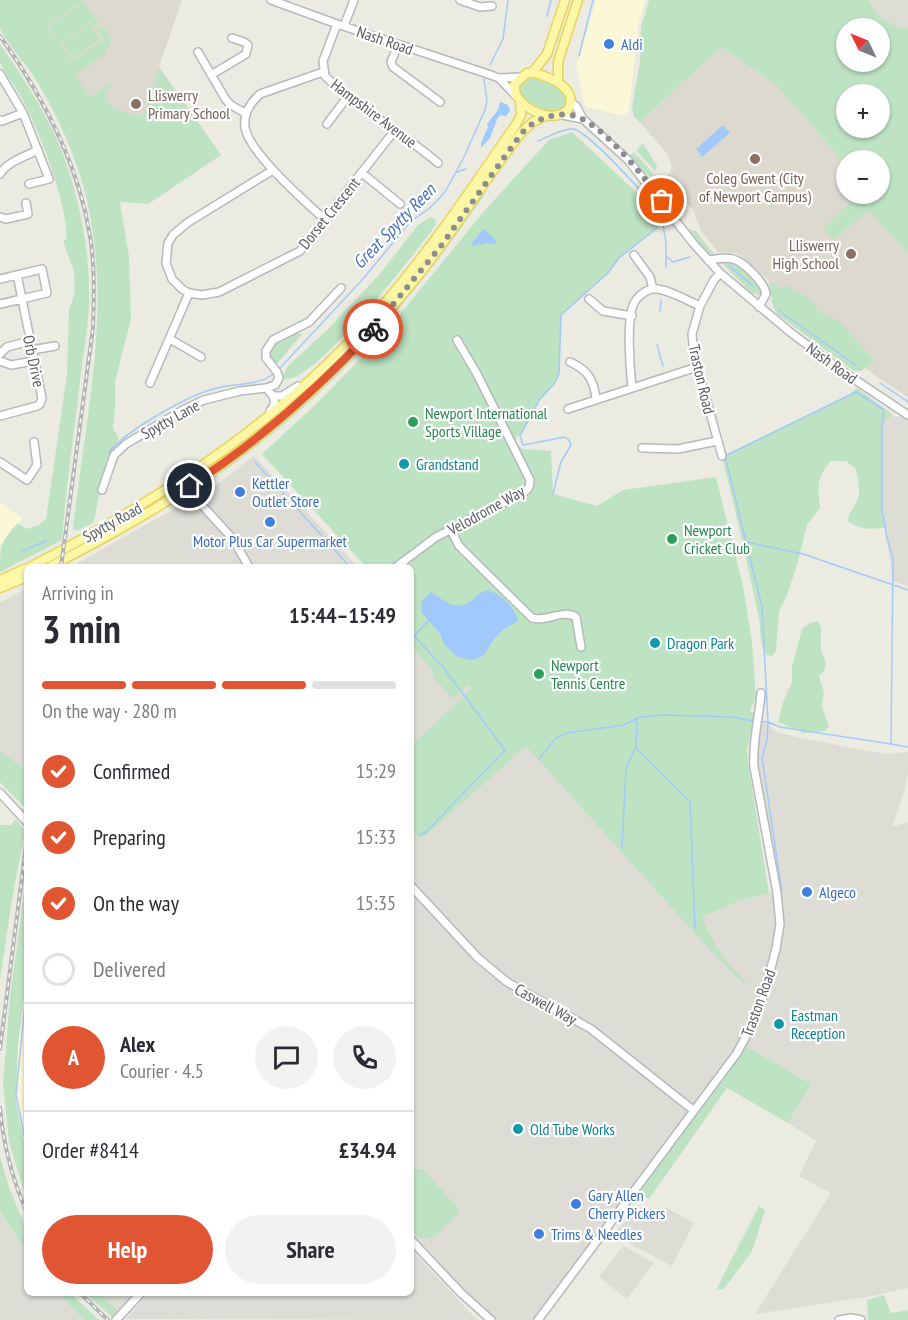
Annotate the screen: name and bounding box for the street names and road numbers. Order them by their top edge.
street label: Nash Road [354,21,416,59]
street label: Hampshire Avenue [327,74,421,152]
street label: Dorset Crescent [294,173,364,253]
street label: Orb Drive [19,333,49,389]
street label: Nash Road [803,338,861,388]
street label: Traston Road [684,342,720,416]
street label: Spytty Lane [137,395,203,443]
street label: Velodrome Way [443,481,528,540]
street label: Spytty Road [79,498,145,546]
street label: Traston Road [736,966,780,1040]
street label: Caswell Way [511,979,581,1029]

